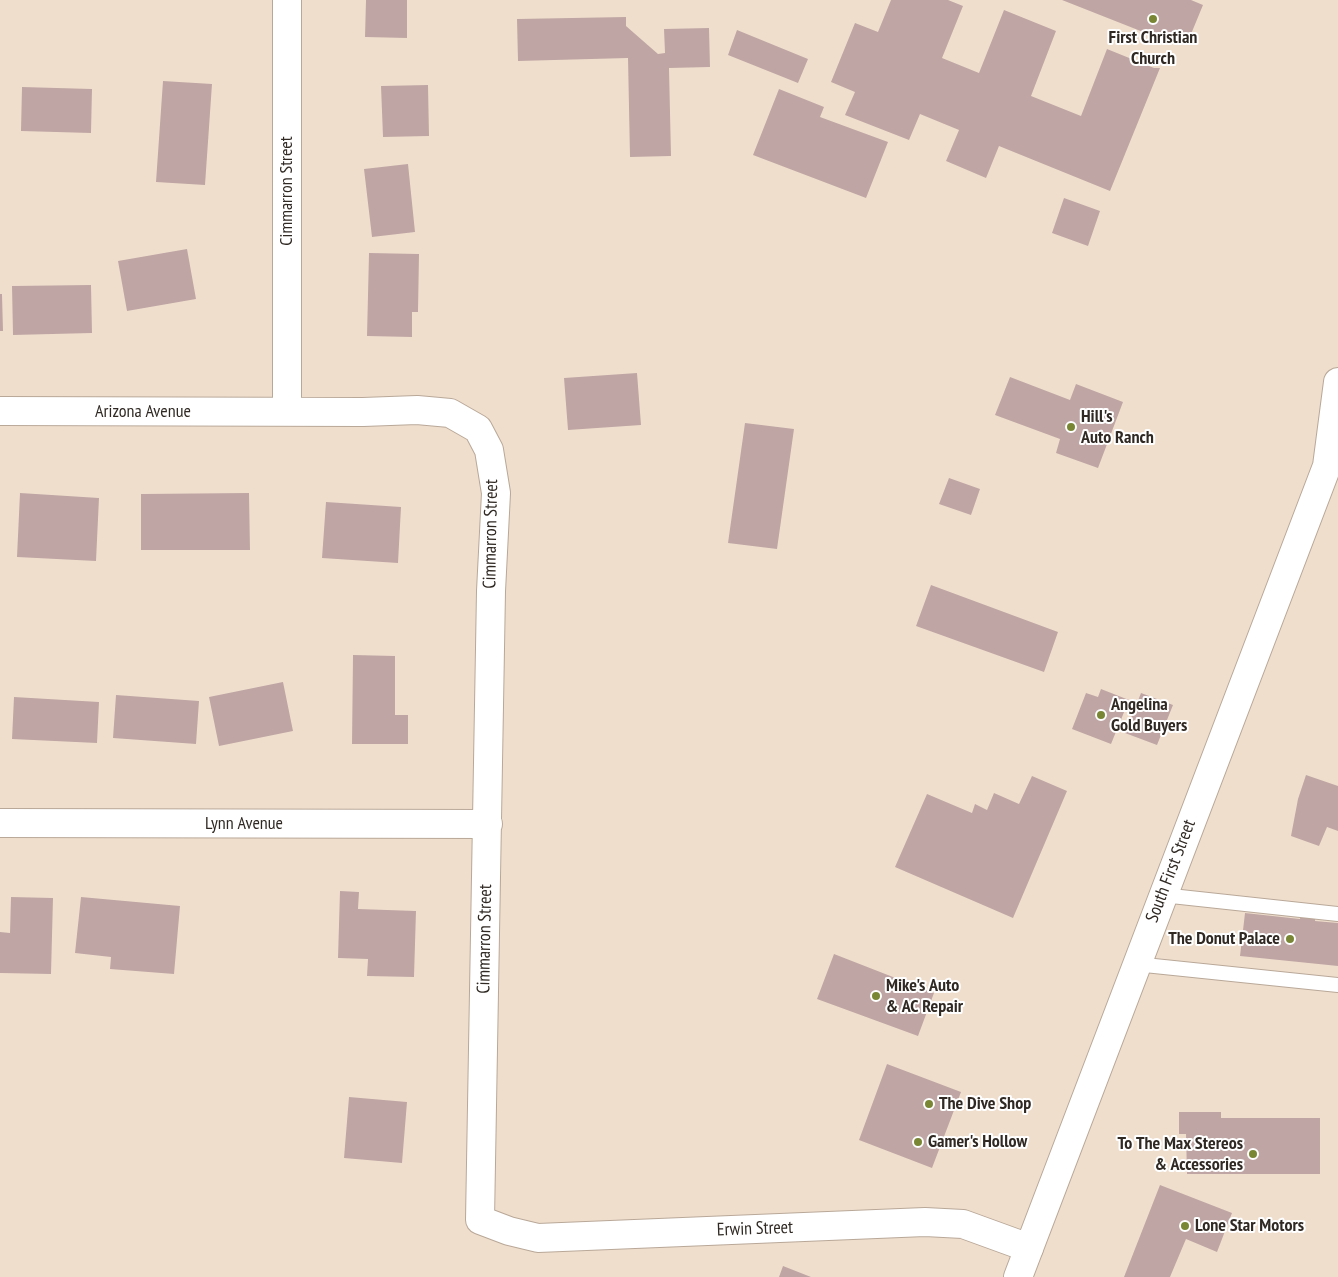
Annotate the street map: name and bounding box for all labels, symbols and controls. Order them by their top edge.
marker: First Christian Church [1147,13,1159,25]
place label: First Christian Church [1109,27,1197,70]
street label: Cimmarron Street [276,136,298,246]
street label: Arizona Avenue [95,401,191,423]
place label: Hill's Auto Ranch [1081,406,1154,448]
marker: Hill's Auto Ranch [1065,421,1077,433]
street label: Cimmarron Street [479,479,503,589]
place label: Angelina Gold Buyers [1111,694,1187,736]
marker: Angelina Gold Buyers [1095,709,1107,721]
street label: Lynn Avenue [205,813,283,835]
street label: South First Street [1142,817,1200,925]
street label: Cimmarron Street [473,884,497,994]
place label: The Donut Palace [1168,928,1280,950]
marker: The Donut Palace [1284,933,1296,945]
place label: Mike's Auto & AC Repair [886,975,963,1018]
marker: Mike's Auto & AC Repair [870,990,882,1002]
place label: The Dive Shop [939,1093,1031,1115]
marker: The Dive Shop [923,1098,935,1110]
place label: Gamer's Hollow [928,1131,1027,1153]
place label: To The Max Stereos & Accessories [1118,1133,1243,1176]
marker: Gamer's Hollow [912,1136,924,1148]
marker: To The Max Stereos & Accessories [1247,1148,1259,1160]
place label: Lone Star Motors [1195,1215,1304,1237]
street label: Erwin Street [717,1217,793,1241]
marker: Lone Star Motors [1179,1220,1191,1232]

